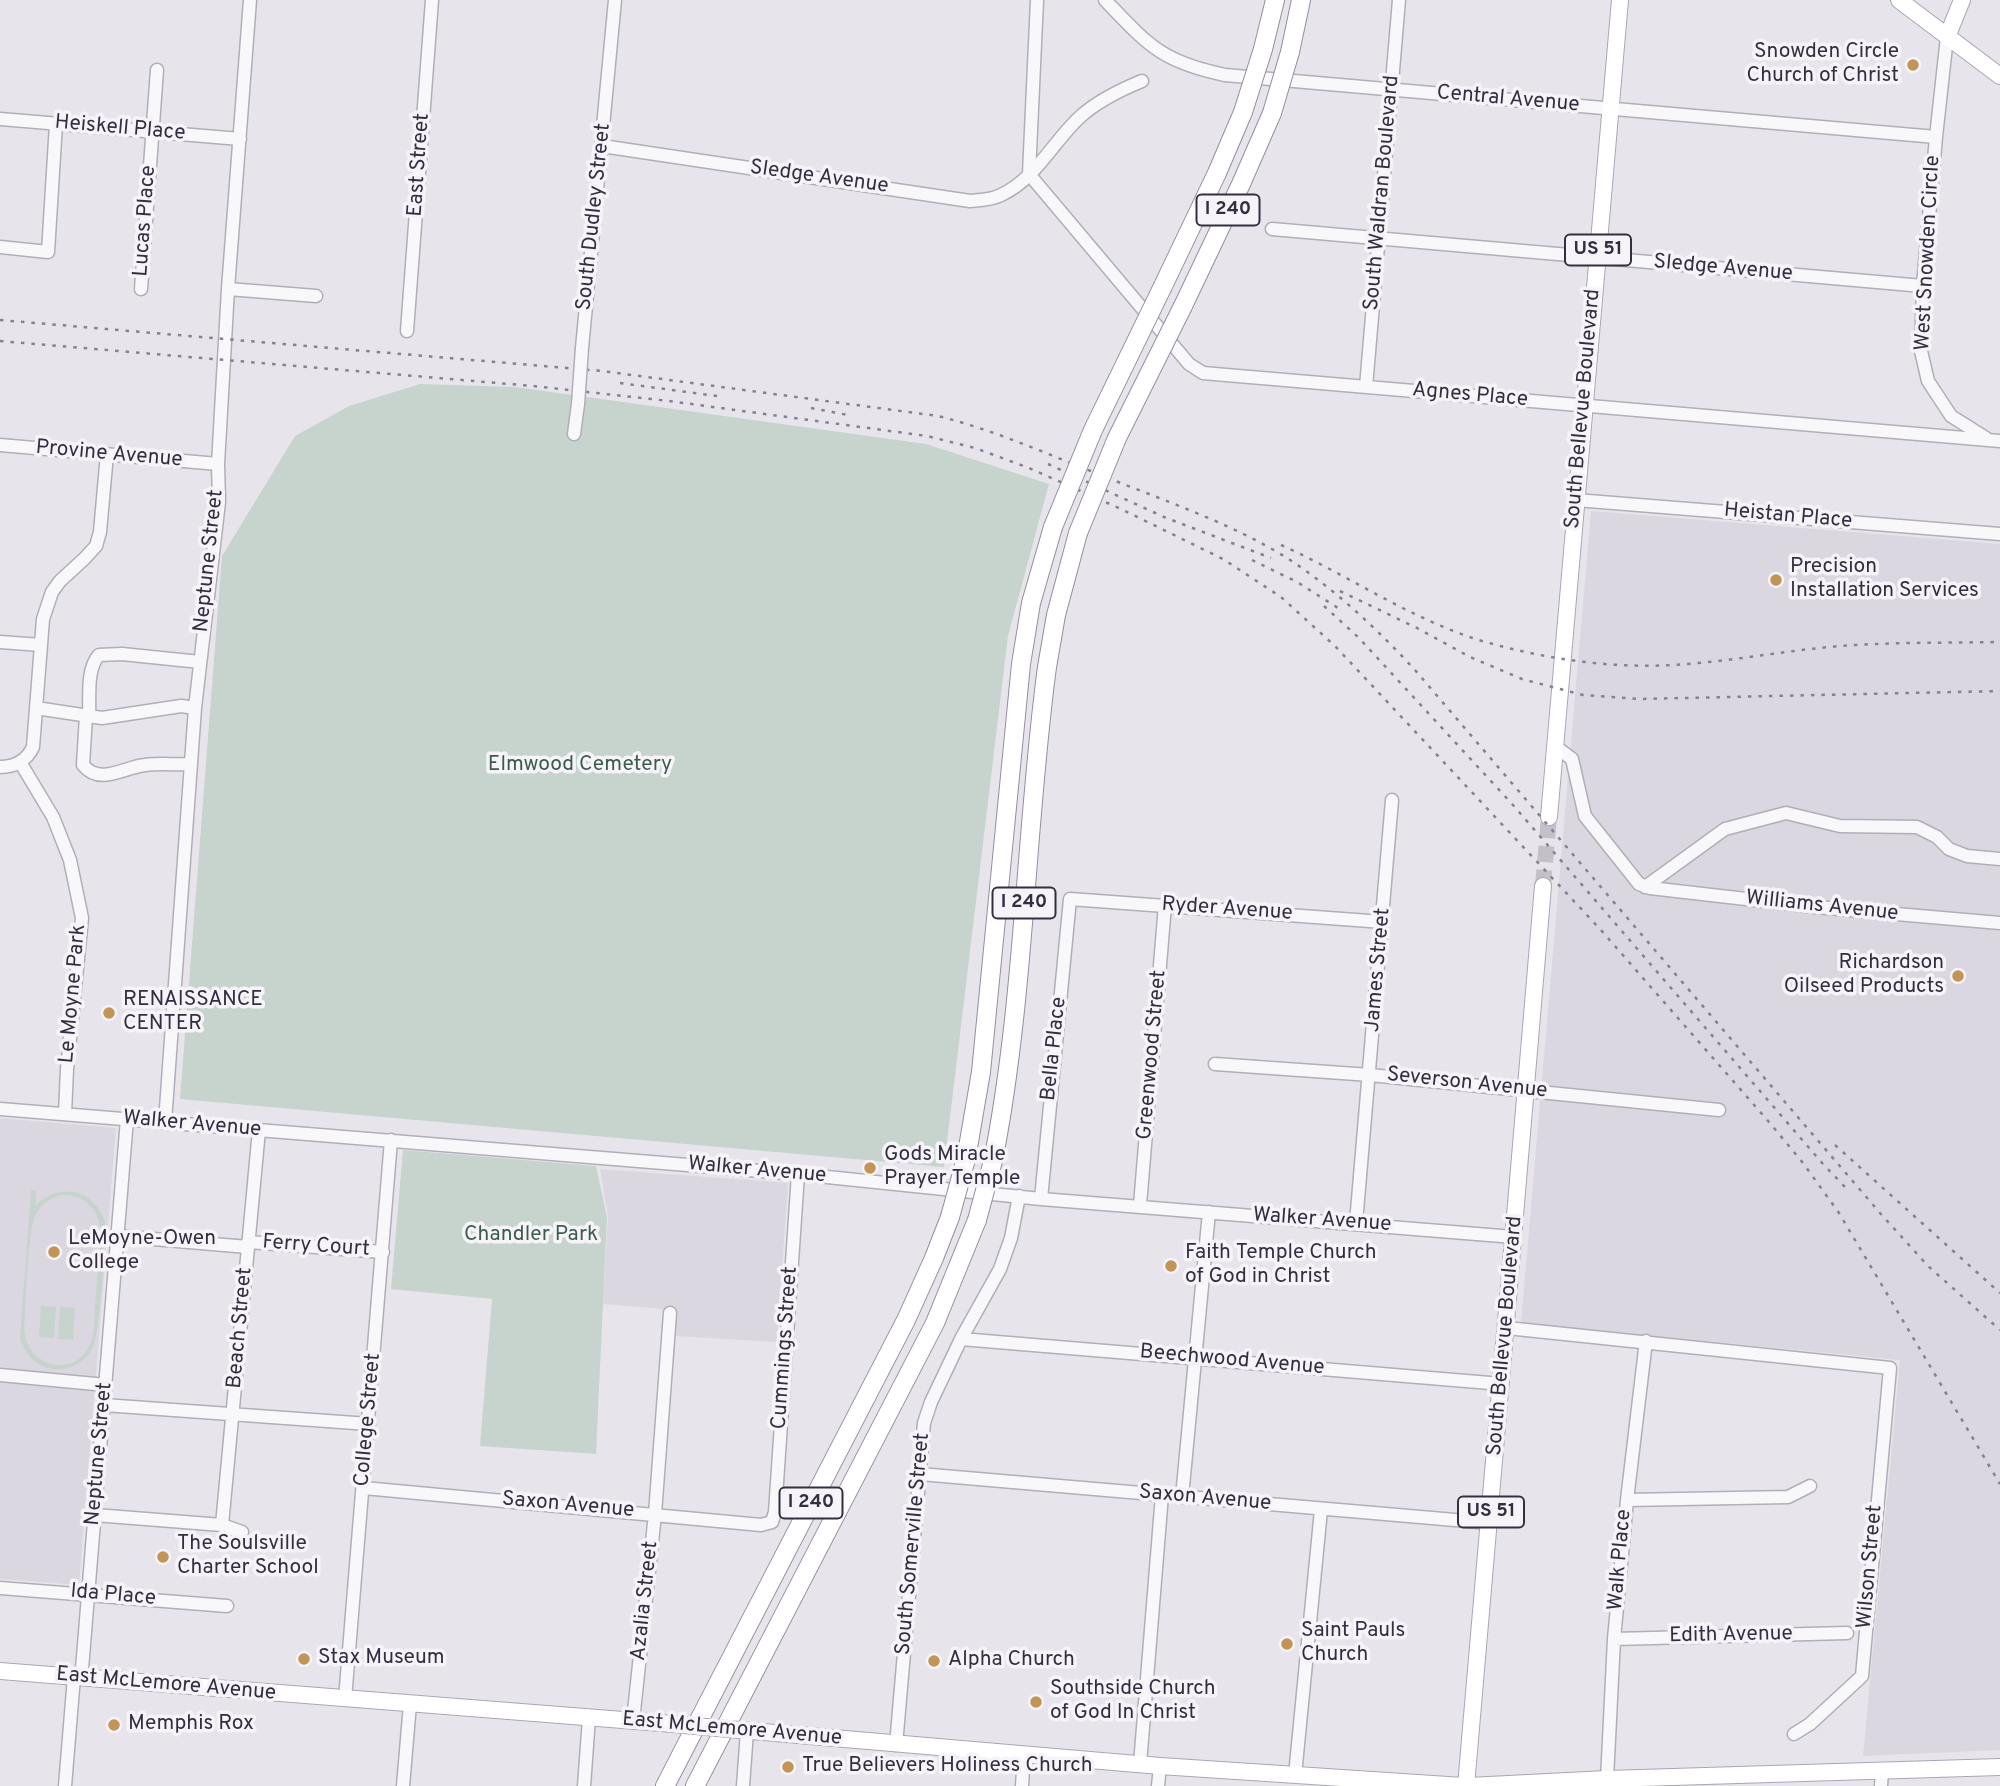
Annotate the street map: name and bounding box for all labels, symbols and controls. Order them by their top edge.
place label: Snowden Circle Church of Christ [1747,40,1899,90]
marker: Snowden Circle Church of Christ [1905,57,1921,73]
street label: South Waldran Boulevard [1360,74,1406,312]
street label: Central Avenue [1436,81,1580,119]
street label: Heiskell Place [54,111,186,147]
street label: East Street [404,112,436,218]
street label: South Dudley Street [573,122,617,312]
street label: West Snowden Circle [1911,155,1947,351]
street label: Sledge Avenue [748,156,890,200]
street label: Lucas Place [130,164,162,278]
road number: I 240 [1196,194,1260,226]
road number: US 51 [1565,234,1631,266]
street label: Sledge Avenue [1652,250,1794,288]
street label: South Bellevue Boulevard [1561,288,1607,530]
street label: Agnes Place [1411,378,1529,414]
street label: Provine Avenue [35,436,183,474]
street label: Neptune Street [190,488,230,634]
street label: Heistan Place [1723,499,1853,535]
place label: Precision Installation Services [1790,555,1979,605]
marker: Precision Installation Services [1768,572,1784,588]
park label: Elmwood Cemetery [488,753,672,779]
street label: Williams Avenue [1744,886,1900,928]
road number: I 240 [992,888,1056,918]
street label: Ryder Avenue [1161,893,1293,927]
street label: James Street [1361,907,1397,1033]
street label: Le Moyne Park [55,923,93,1065]
place label: Richardson Oilseed Products [1784,951,1944,1001]
marker: Richardson Oilseed Products [1950,968,1966,984]
street label: Greenwood Street [1133,969,1173,1141]
place label: RENAISSANCE CENTER [123,988,263,1038]
street label: Bella Place [1037,996,1073,1102]
marker: RENAISSANCE CENTER [101,1005,117,1021]
street label: Severson Avenue [1385,1063,1549,1105]
street label: Walker Avenue [122,1106,262,1144]
place label: Gods Miracle Prayer Temple [884,1143,1020,1193]
street label: Walker Avenue [687,1152,827,1190]
marker: Gods Miracle Prayer Temple [862,1160,878,1176]
street label: Walker Avenue [1252,1204,1392,1238]
street label: South Bellevue Boulevard [1483,1215,1529,1457]
park label: Chandler Park [464,1223,598,1249]
place label: LeMoyne-Owen College [68,1227,216,1277]
street label: Ferry Court [261,1231,371,1263]
place label: Faith Temple Church of God in Christ [1185,1241,1377,1291]
marker: LeMoyne-Owen College [46,1244,62,1260]
marker: Faith Temple Church of God in Christ [1163,1258,1179,1274]
street label: Beach Street [223,1266,259,1390]
street label: Cummings Street [768,1266,804,1430]
street label: Beechwood Avenue [1139,1340,1325,1382]
street label: College Street [351,1352,387,1488]
street label: Neptune Street [81,1381,119,1527]
street label: South Somerville Street [892,1432,936,1656]
street label: Saxon Avenue [1138,1481,1272,1517]
street label: Saxon Avenue [501,1488,635,1524]
road number: I 240 [780,1488,842,1518]
road number: US 51 [1458,1496,1524,1528]
street label: Wilson Street [1853,1504,1889,1630]
street label: Walk Place [1604,1508,1638,1612]
place label: The Soulsville Charter School [177,1532,319,1582]
street label: Azalia Street [627,1540,665,1662]
marker: The Soulsville Charter School [155,1549,171,1565]
street label: Ida Place [69,1580,157,1612]
place label: Saint Pauls Church [1301,1619,1405,1669]
street label: Edith Avenue [1669,1622,1793,1650]
marker: Saint Pauls Church [1279,1636,1295,1652]
place label: Stax Museum [318,1646,445,1672]
place label: Alpha Church [948,1648,1075,1674]
marker: Stax Museum [296,1651,312,1667]
marker: Alpha Church [926,1653,942,1669]
street label: East McLemore Avenue [55,1663,277,1707]
place label: Southside Church of God In Christ [1050,1677,1216,1727]
marker: Southside Church of God In Christ [1028,1694,1044,1710]
street label: East McLemore Avenue [621,1708,843,1752]
place label: Memphis Rox [128,1712,254,1738]
marker: Memphis Rox [106,1717,122,1733]
place label: True Believers Holiness Church [802,1754,1093,1780]
marker: True Believers Holiness Church [780,1759,796,1775]

